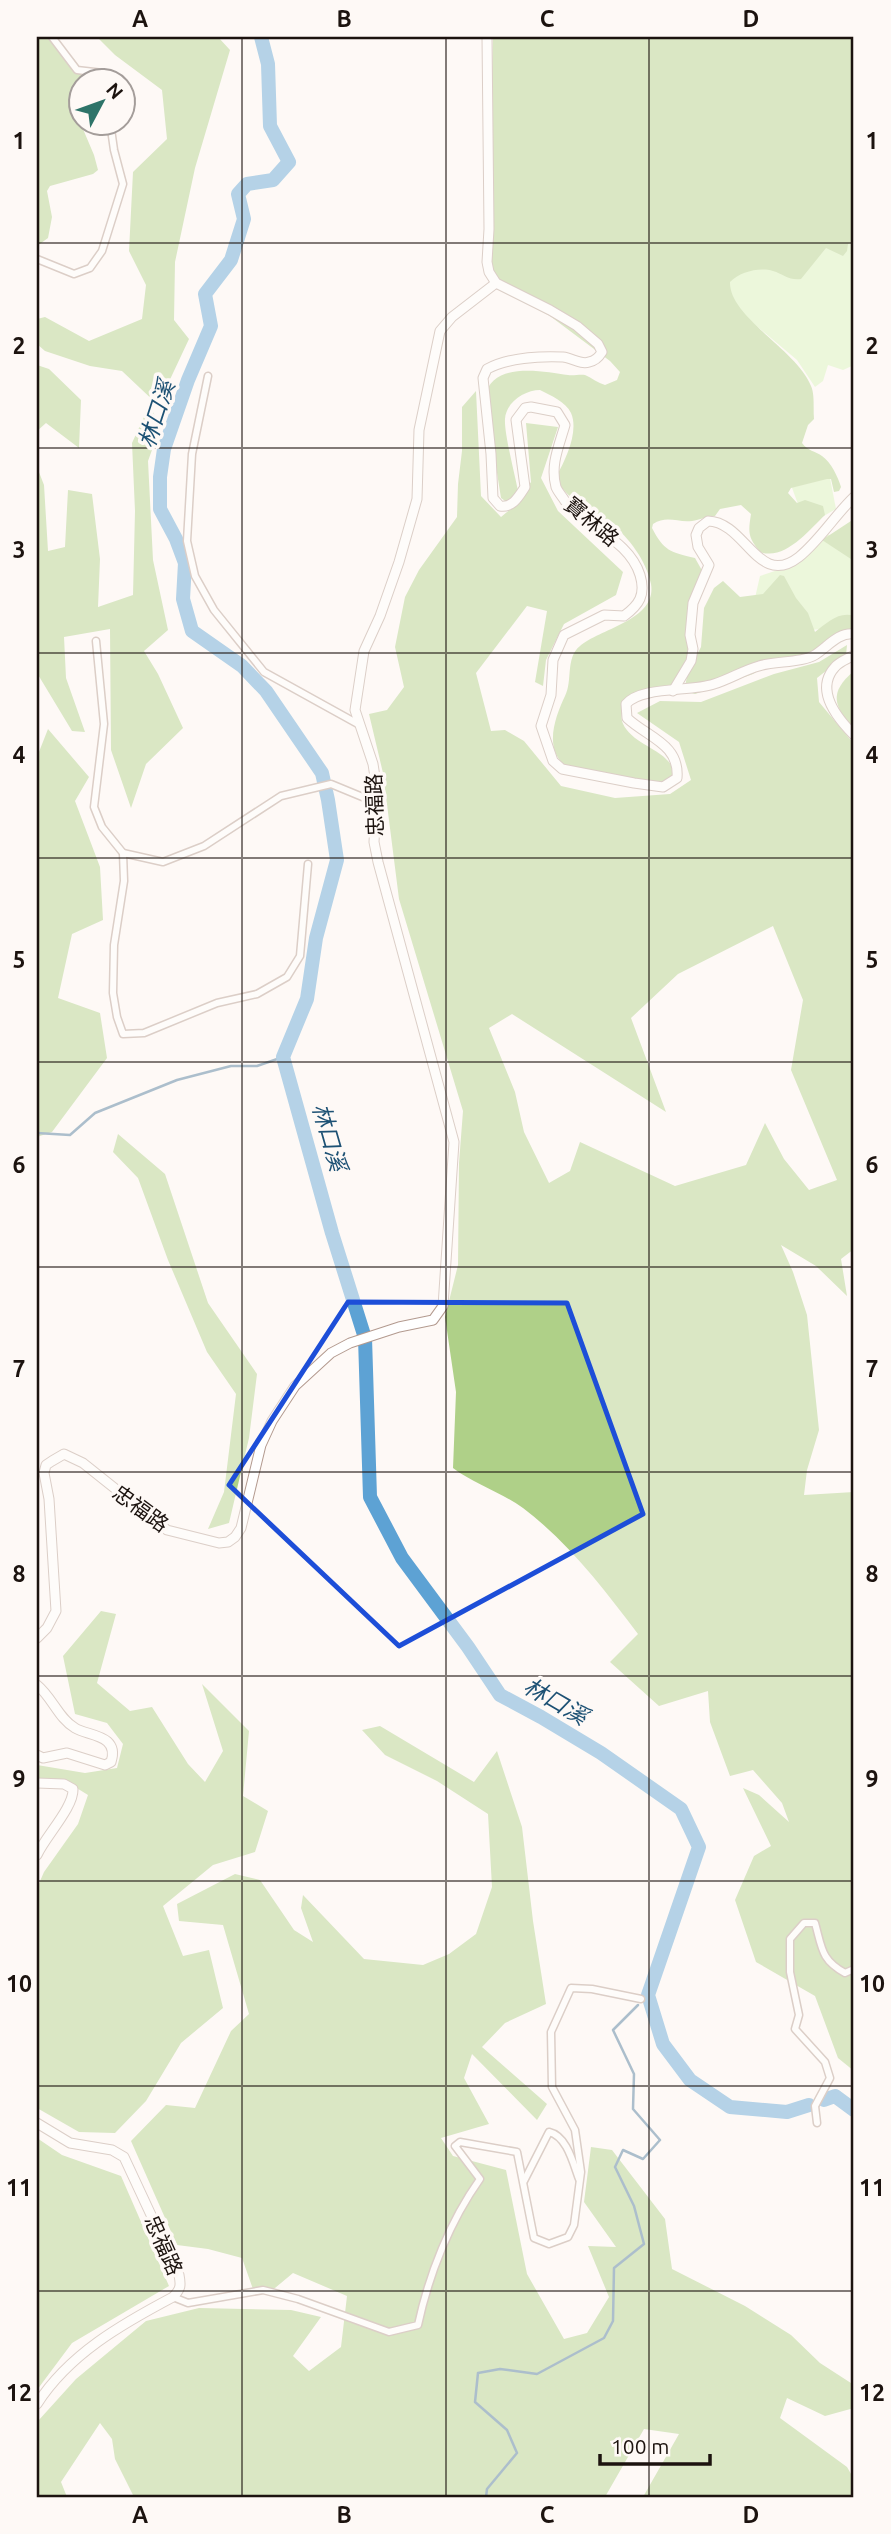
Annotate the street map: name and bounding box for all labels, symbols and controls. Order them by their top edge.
text: A [132,6,148,31]
text: B [336,6,352,31]
text: C [540,6,555,31]
text: D [743,6,759,31]
north arrow [66,66,136,136]
text: N [102,78,128,103]
text: 1 [13,128,25,153]
text: 1 [866,128,878,153]
text: 2 [13,333,25,358]
text: 2 [866,333,878,358]
water label: 林口溪 [133,374,179,451]
street label: 寶林路 [560,492,624,550]
text: 3 [13,537,25,562]
text: 3 [866,537,878,562]
text: 4 [13,742,26,767]
text: 4 [866,742,879,767]
street label: 忠福路 [361,773,387,837]
text: 5 [13,947,25,972]
text: 5 [866,947,878,972]
water label: 林口溪 [308,1100,352,1176]
text: 6 [13,1152,26,1177]
text: 6 [866,1152,879,1177]
text: 7 [13,1356,25,1381]
text: 7 [866,1356,878,1381]
street label: 忠福路 [108,1480,174,1536]
text: 8 [13,1561,25,1586]
text: 8 [866,1561,878,1586]
water label: 林口溪 [520,1673,595,1731]
text: 9 [13,1766,25,1791]
text: 9 [866,1766,878,1791]
text: 10 [6,1971,32,1996]
text: 10 [859,1971,885,1996]
text: 11 [6,2175,32,2200]
text: 11 [859,2175,885,2200]
street label: 忠福路 [140,2211,188,2279]
text: 12 [6,2380,32,2405]
text: 12 [859,2380,885,2405]
scale bar [600,2422,711,2466]
text: 100 m [611,2434,669,2458]
text: A [132,2502,148,2527]
text: B [336,2502,352,2527]
text: C [540,2502,555,2527]
text: D [743,2502,759,2527]

